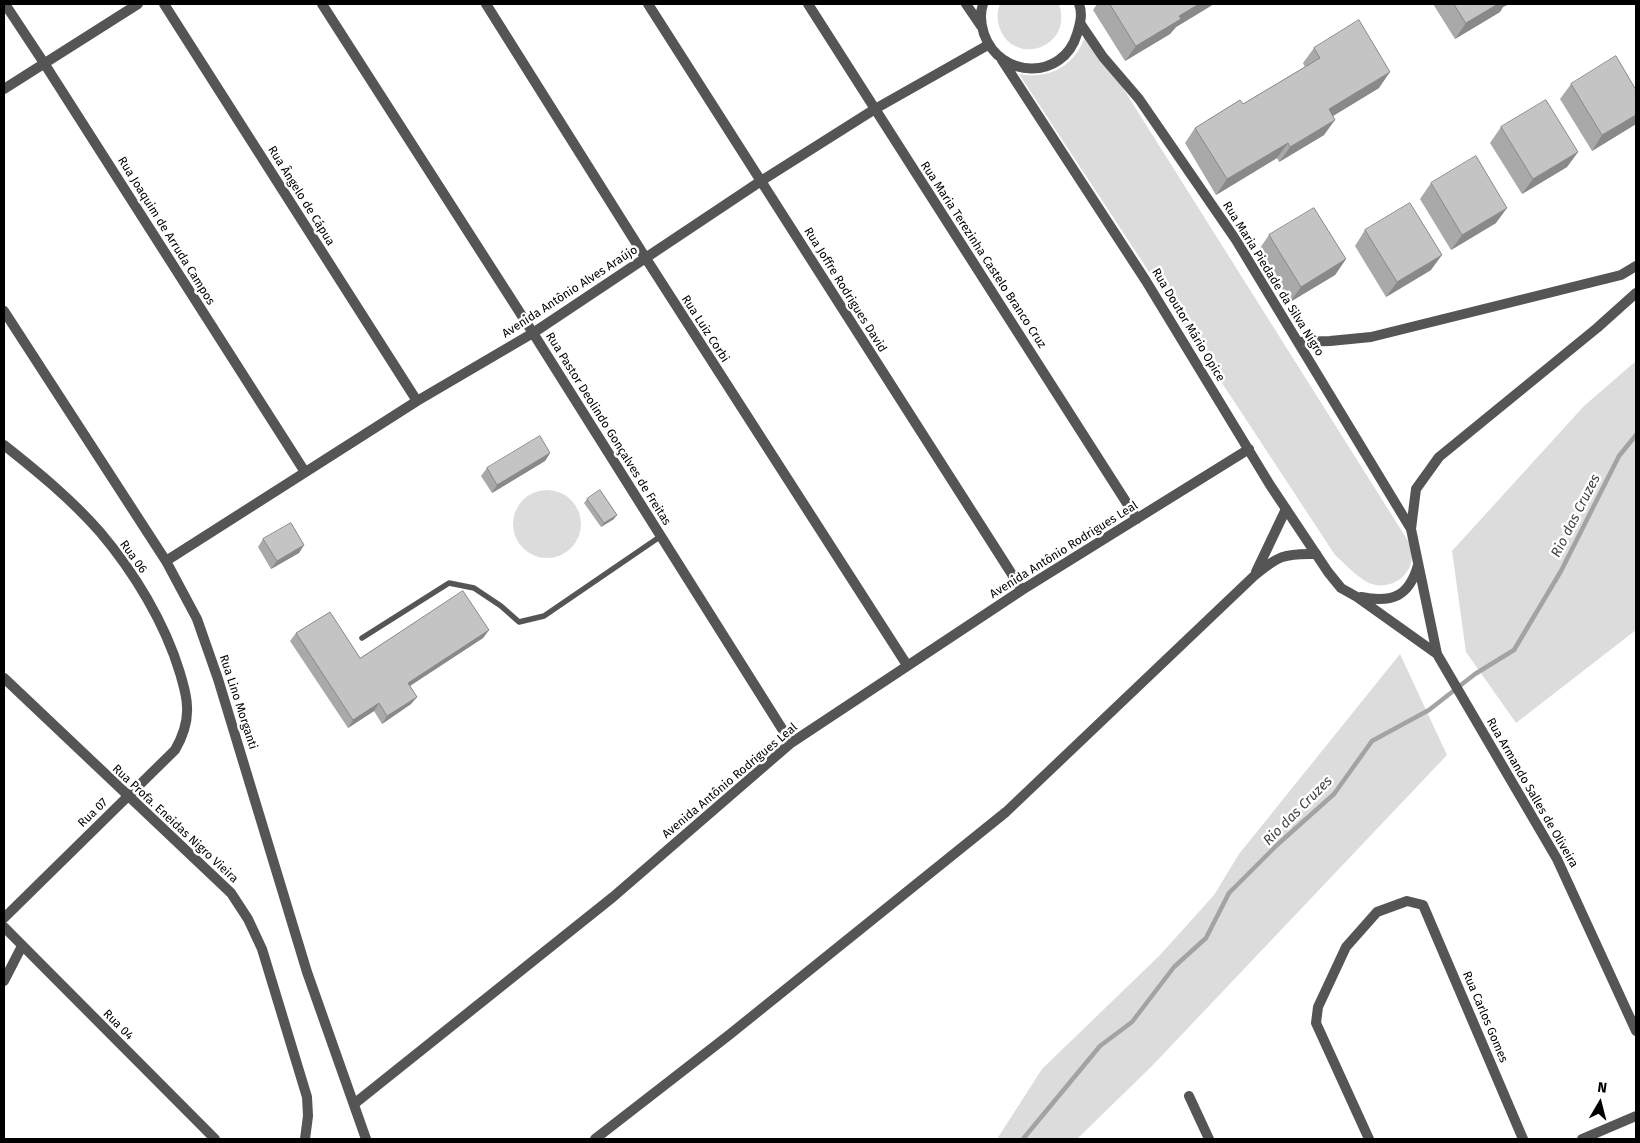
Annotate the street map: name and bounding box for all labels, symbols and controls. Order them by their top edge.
street label: Rua Ângelo de Cápua [264,144,338,248]
street label: Rua Joaquim de Arruda Campos [114,154,218,308]
street label: Rua Maria Terezinha Castelo Branco Cruz [917,159,1049,351]
street label: Rua Maria Piedade da Silva Nigro [1219,199,1327,359]
street label: Rua Joffre Rodrigues David [801,225,889,355]
street label: Avenida Antônio Alves Araújo [500,243,640,341]
street label: Rua Doutor Mário Opice [1148,266,1228,384]
street label: Rua Luiz Corbi [678,293,732,365]
street label: Rua Pastor Deolindo Gonçalves de Freitas [542,330,674,528]
water label: Rio das Cruzes [1548,472,1604,560]
street label: Avenida Antônio Rodrigues Leal [987,498,1141,602]
street label: Rua 06 [116,538,150,576]
street label: Rua Lino Morganti [216,653,260,751]
street label: Rua Armando Salles de Oliveira [1483,716,1581,870]
street label: Avenida Antônio Rodrigues Leal [660,720,800,842]
street label: Rua Profa. Eneidas Nigro Vieira [109,762,241,886]
water label: Rio das Cruzes [1260,773,1336,849]
street label: Rua 07 [75,795,111,831]
street label: Rua Carlos Gomes [1459,969,1511,1065]
street label: Rua 04 [100,1007,136,1043]
north arrow [1575,1078,1625,1128]
text: N [1596,1079,1608,1097]

